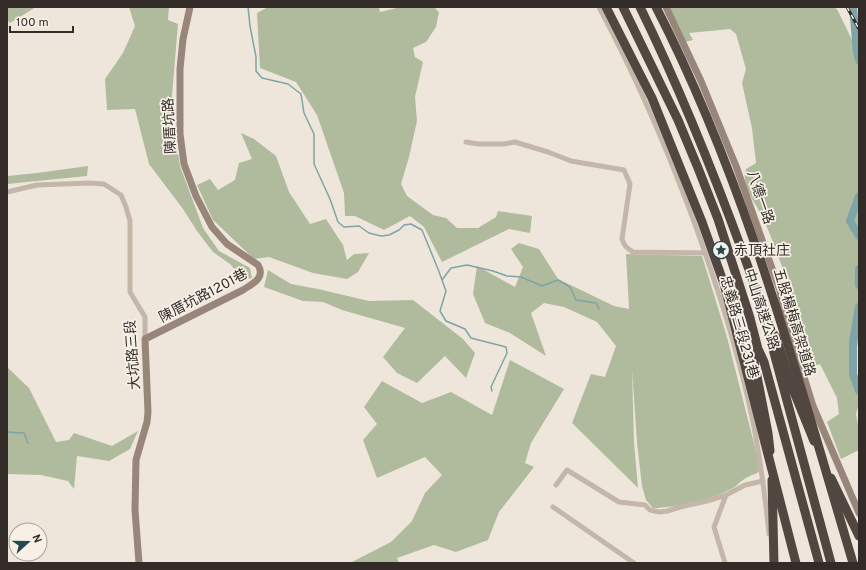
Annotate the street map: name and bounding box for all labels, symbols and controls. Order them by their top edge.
scale bar [10,8,73,34]
text: 100 m [16,15,49,31]
street label: 陳厝坑路 [160,98,180,154]
street label: 八德一路 [742,168,778,227]
place icon: 赤頂社庄 [711,240,731,260]
place label: 赤頂社庄 [734,243,790,260]
street label: 陳厝坑路1201巷 [156,265,251,327]
street label: 五股楊梅高架道路 [769,266,818,378]
street label: 中山高速公路 [740,267,783,352]
street label: 忠義路三段231巷 [716,274,761,381]
street label: 大坑路三段 [122,319,144,390]
north arrow [8,522,48,562]
text: N [28,533,44,545]

